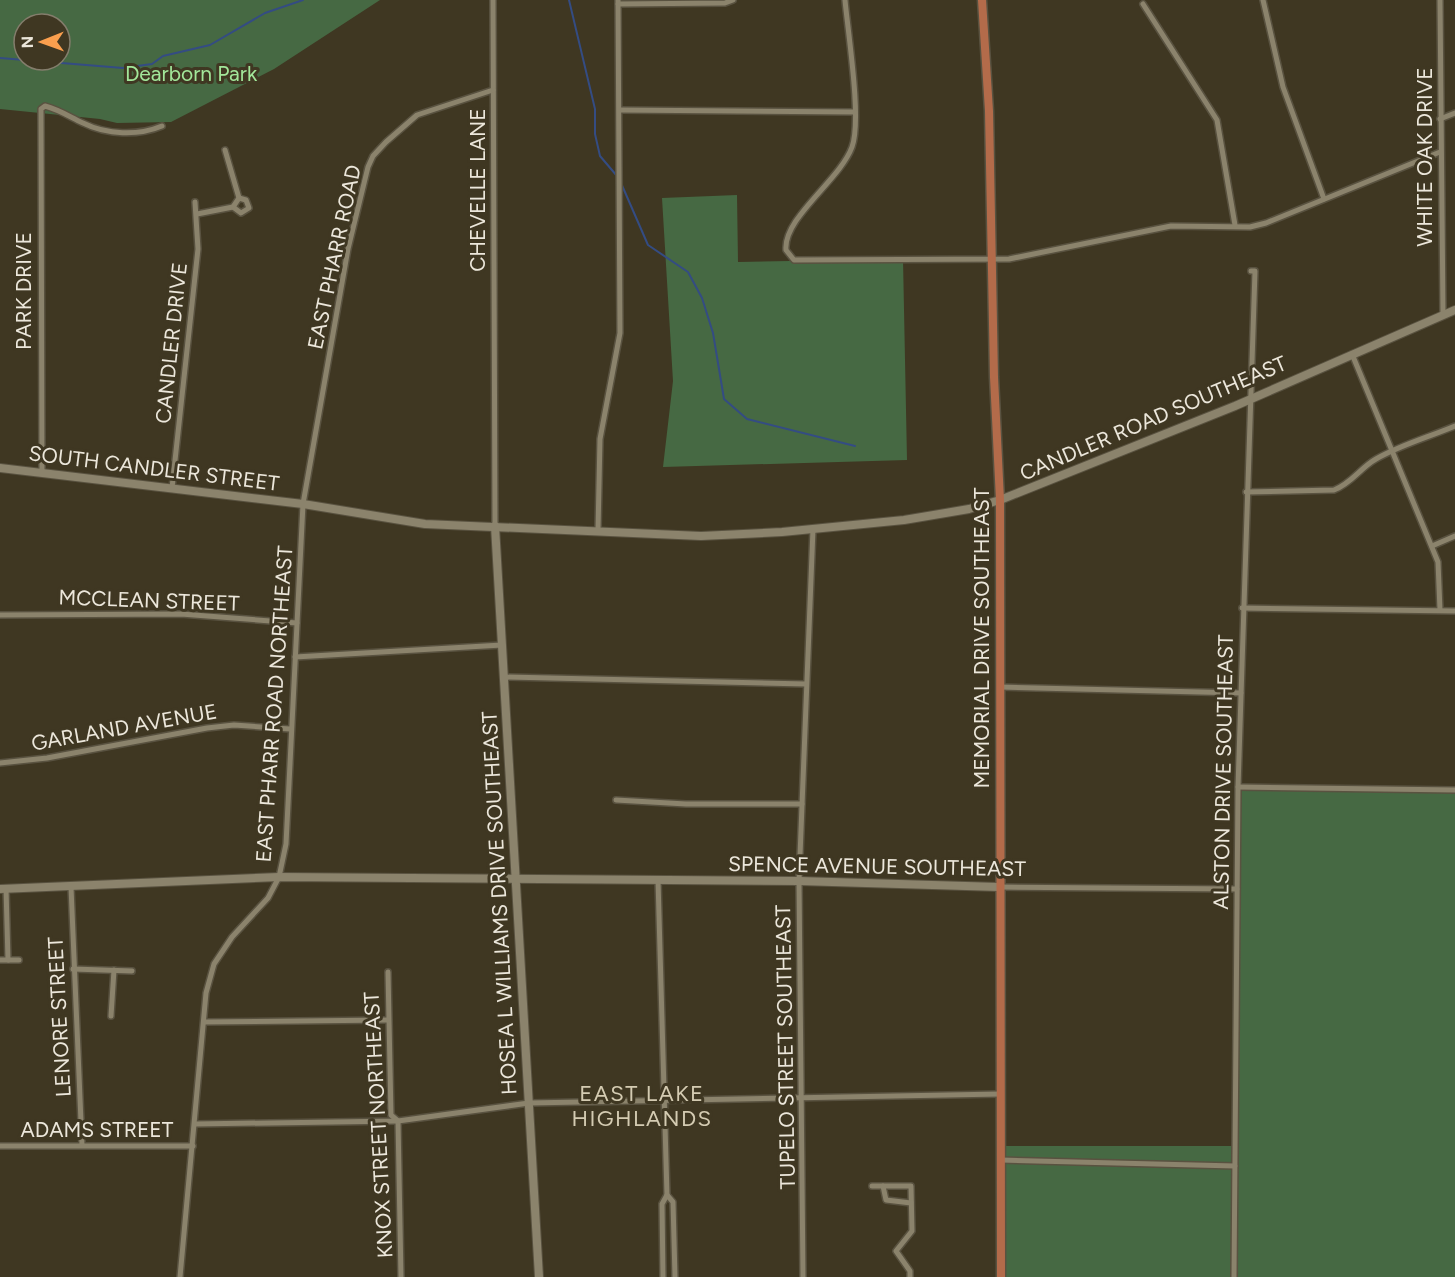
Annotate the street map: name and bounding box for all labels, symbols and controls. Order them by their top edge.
north arrow [12,12,72,72]
text: N [18,36,37,49]
park label: Dearborn Park [125,61,258,86]
street label: WHITE OAK DRIVE [1412,67,1437,247]
street label: CHEVELLE LANE [465,108,490,272]
street label: EAST PHARR ROAD [302,162,366,352]
street label: PARK DRIVE [11,232,36,350]
street label: CANDLER DRIVE [150,261,192,425]
street label: CANDLER ROAD SOUTHEAST [1016,350,1291,486]
street label: SOUTH CANDLER STREET [27,440,281,496]
street label: MEMORIAL DRIVE SOUTHEAST [969,487,994,789]
street label: EAST PHARR ROAD NORTHEAST [250,544,298,863]
street label: MCCLEAN STREET [58,584,240,616]
street label: ALSTON DRIVE SOUTHEAST [1208,634,1238,910]
street label: GARLAND AVENUE [29,698,219,756]
street label: HOSEA L WILLIAMS DRIVE SOUTHEAST [476,710,522,1095]
street label: SPENCE AVENUE SOUTHEAST [728,851,1027,881]
street label: TUPELO STREET SOUTHEAST [770,904,800,1190]
street label: LENORE STREET [42,936,76,1098]
street label: KNOX STREET NORTHEAST [359,991,397,1259]
district label: EAST LAKE HIGHLANDS [571,1080,713,1132]
street label: ADAMS STREET [21,1117,174,1142]

